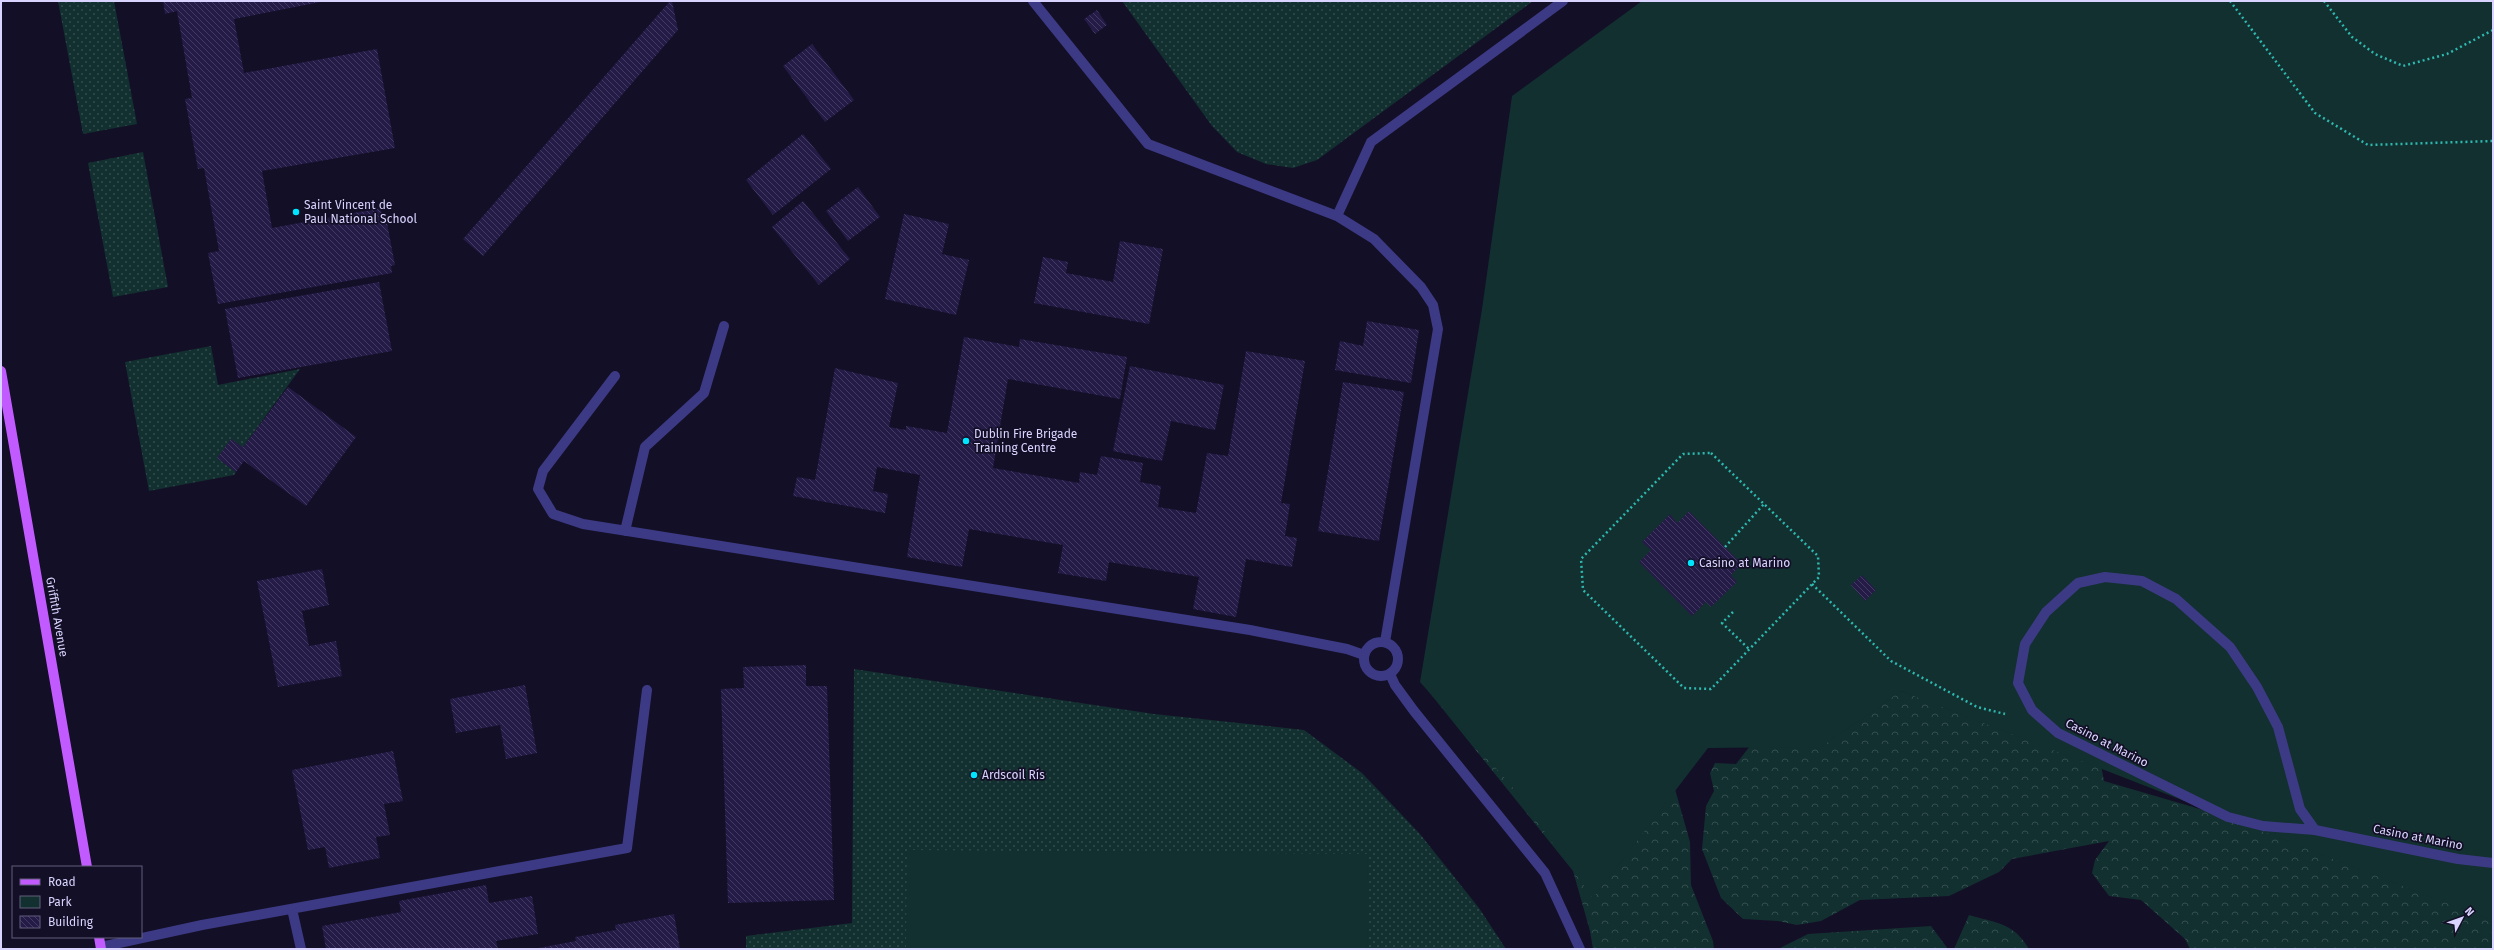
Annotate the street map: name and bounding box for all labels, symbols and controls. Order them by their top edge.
place label: Saint Vincent de Paul National School [304,198,417,226]
marker: Saint Vincent de Paul National School [291,207,301,217]
place label: Dublin Fire Brigade Training Centre [974,427,1077,455]
marker: Dublin Fire Brigade Training Centre [961,436,971,446]
place label: Casino at Marino [1699,556,1790,570]
marker: Casino at Marino [1686,558,1696,568]
street label: Griffith Avenue [43,576,71,658]
street label: Casino at Marino [2063,716,2151,770]
place label: Ardscoil Rís [982,768,1045,782]
marker: Ardscoil Rís [969,770,979,780]
street label: Casino at Marino [2372,821,2464,853]
legend [12,866,142,938]
text: Road [48,875,76,889]
text: Park [48,895,72,909]
north arrow [2442,898,2482,938]
text: N [2462,905,2476,919]
text: Building [48,915,94,929]

